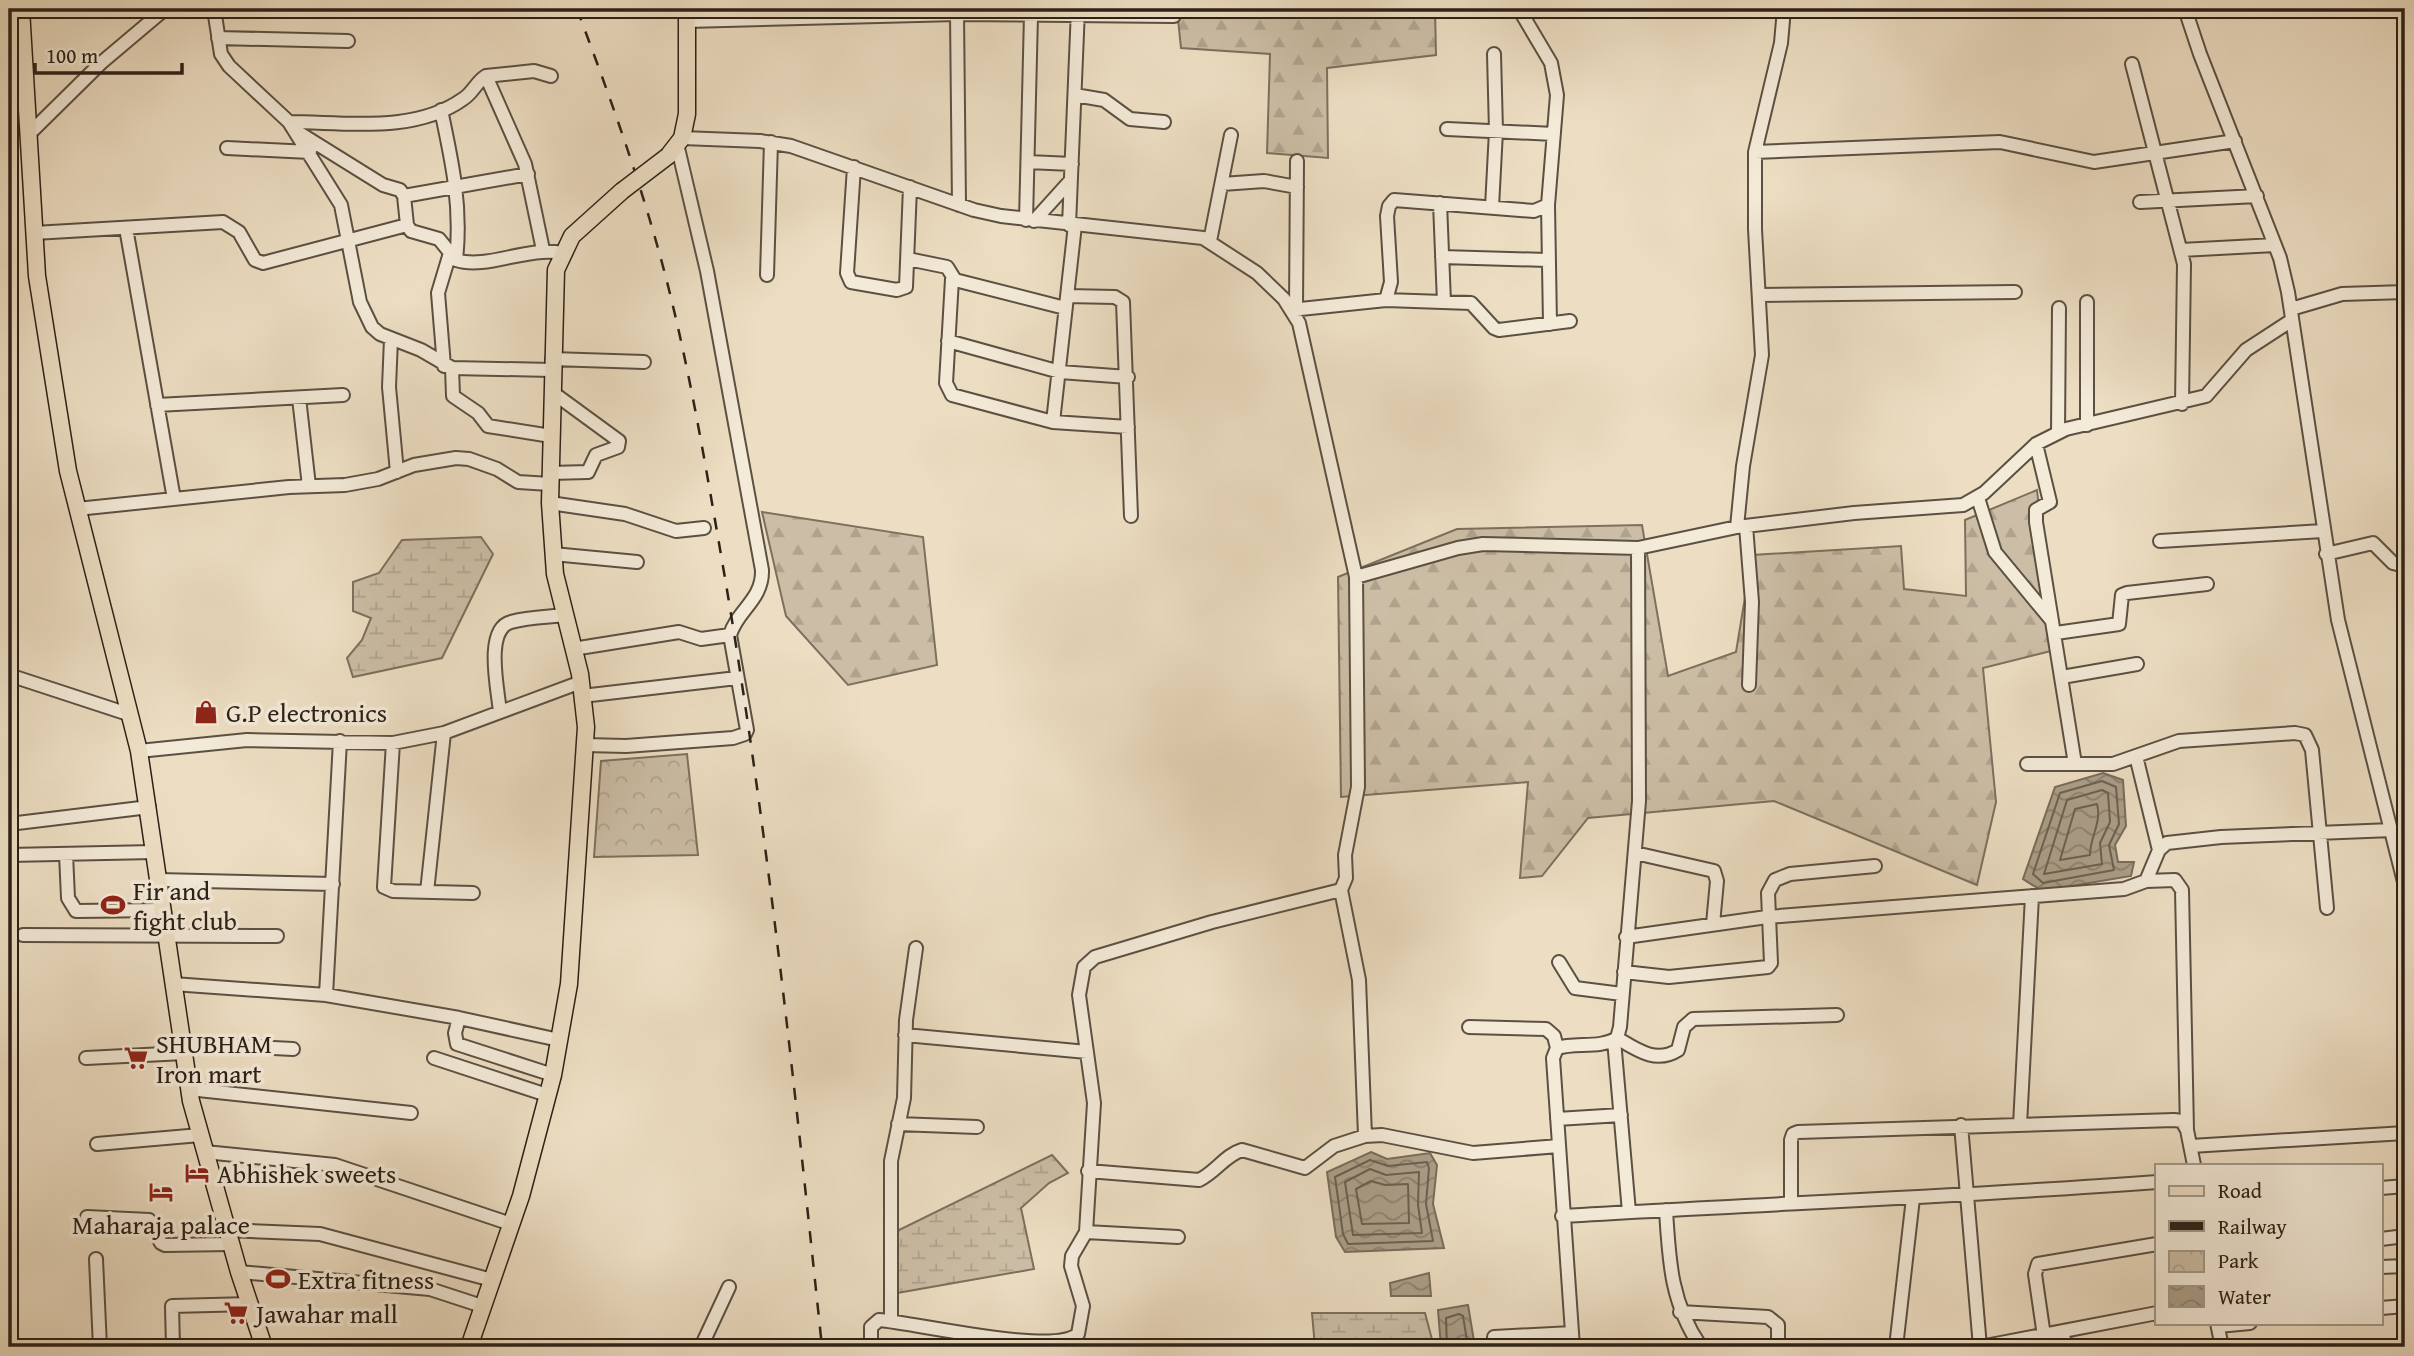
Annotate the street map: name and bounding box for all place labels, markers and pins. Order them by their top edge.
place label: G.P electronics [226,693,387,732]
shop icon: G.P electronics [192,698,220,726]
place label: Fir and fight club [133,871,237,940]
sports icon: Fir and fight club [99,891,127,919]
place label: SHUBHAM Iron mart [156,1024,272,1093]
supermarket icon: SHUBHAM Iron mart [122,1044,150,1072]
place label: Abhishek sweets [217,1154,396,1193]
hotel icon: Abhishek sweets [183,1159,211,1187]
hotel icon: Maharaja palace [147,1178,175,1206]
place label: Maharaja palace [72,1205,250,1244]
place label: Extra fitness [298,1260,434,1299]
sports icon: Extra fitness [264,1265,292,1293]
place label: Jawahar mall [253,1294,398,1333]
supermarket icon: Jawahar mall [222,1299,250,1327]

